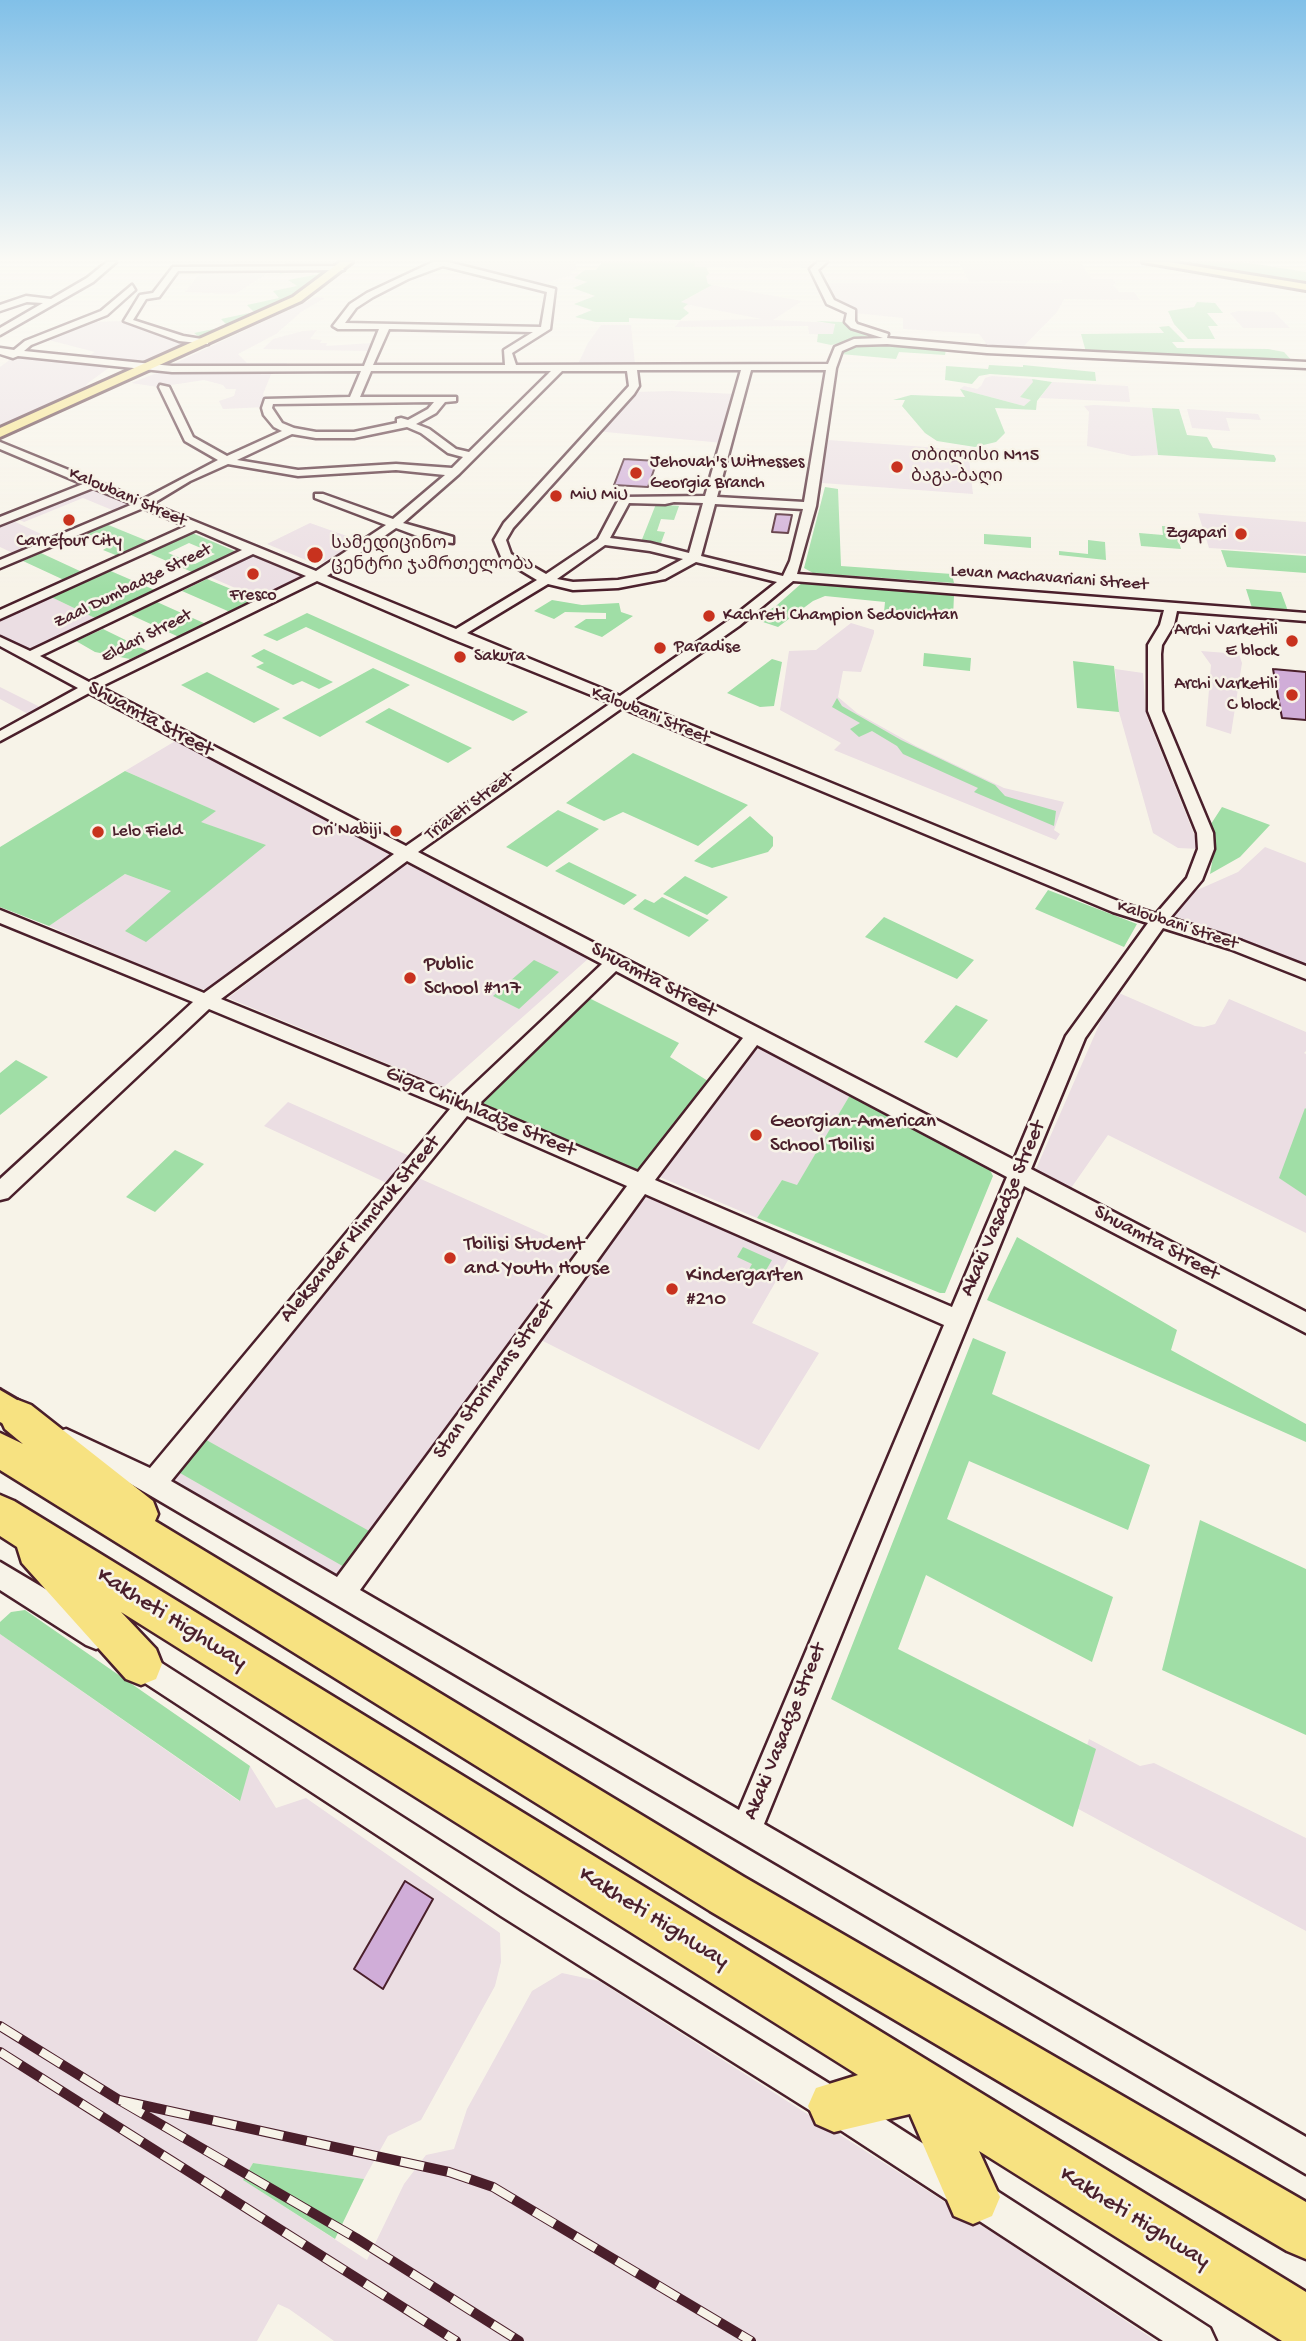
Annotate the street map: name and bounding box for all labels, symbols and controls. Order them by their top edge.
place label: თბილისი N115 ბაგა-ბაღი [911,446,1039,489]
place label: Jehovah's Witnesses Georgia Branch [650,452,804,494]
marker: თბილისი N115 ბაგა-ბაღი [889,459,905,475]
street label: Kaloubani Street [65,463,189,533]
marker: Jehovah's Witnesses Georgia Branch [628,465,644,481]
place label: MiU MiU [570,485,628,507]
marker: MiU MiU [548,488,564,504]
marker: Carrefour City [61,512,77,528]
place label: Zgapari [1166,523,1227,545]
marker: Zgapari [1233,526,1249,542]
place label: Carrefour City [16,531,122,553]
place label: სამედიცინო ცენტრი ჯამრთელობა [331,534,534,576]
street label: Zaal Dumbadze Street [51,540,215,634]
marker: სამედიცინო ცენტრი ჯამრთელობა [305,545,325,565]
street label: Levan Machavariani Street [950,561,1148,597]
marker: Fresco [245,566,261,582]
place label: Fresco [230,585,276,607]
street label: Eldari Street [98,605,196,669]
place label: Kachreti Champion Sedovichtan [723,605,958,627]
marker: Kachreti Champion Sedovichtan [701,608,717,624]
place label: Archi Varketili E block [1174,620,1278,662]
marker: Archi Varketili E block [1284,633,1300,649]
place label: Paradise [674,637,741,659]
marker: Paradise [652,640,668,656]
place label: Sakura [474,646,525,668]
marker: Sakura [452,649,468,665]
place label: Archi Varketili C block [1174,674,1278,716]
street label: Shuamta Street [83,676,217,764]
street label: Kaloubani Street [588,682,712,750]
marker: Archi Varketili C block [1284,687,1300,703]
street label: Trialeti Street [422,768,518,846]
place label: Ori Nabiji [312,820,382,842]
place label: Lelo Field [112,821,182,843]
marker: Ori Nabiji [388,823,404,839]
marker: Lelo Field [90,824,106,840]
street label: Kaloubani Street [1114,896,1240,956]
street label: Shuamta Street [586,937,720,1025]
place label: Public School #117 [424,953,521,1003]
marker: Public School #117 [402,970,418,986]
street label: Giga Chikhladze Street [381,1062,579,1164]
place label: Georgian-American School Tbilisi [770,1110,936,1160]
street label: Akaki Vasadze Street [956,1117,1052,1301]
marker: Georgian-American School Tbilisi [748,1127,764,1143]
street label: Aleksander Klimchuk Street [275,1131,447,1329]
street label: Shuamta Street [1089,1200,1223,1288]
place label: Tbilisi Student and Youth House [464,1233,610,1283]
marker: Tbilisi Student and Youth House [442,1250,458,1266]
place label: Kindergarten #210 [686,1264,803,1314]
marker: Kindergarten #210 [664,1281,680,1297]
street label: Stan Storimans Street [429,1295,561,1465]
street label: Kakheti Highway [90,1562,252,1678]
street label: Akaki Vasadze Street [739,1640,833,1824]
street label: Kakheti Highway [572,1861,734,1977]
street label: Kakheti Highway [1053,2161,1215,2277]

